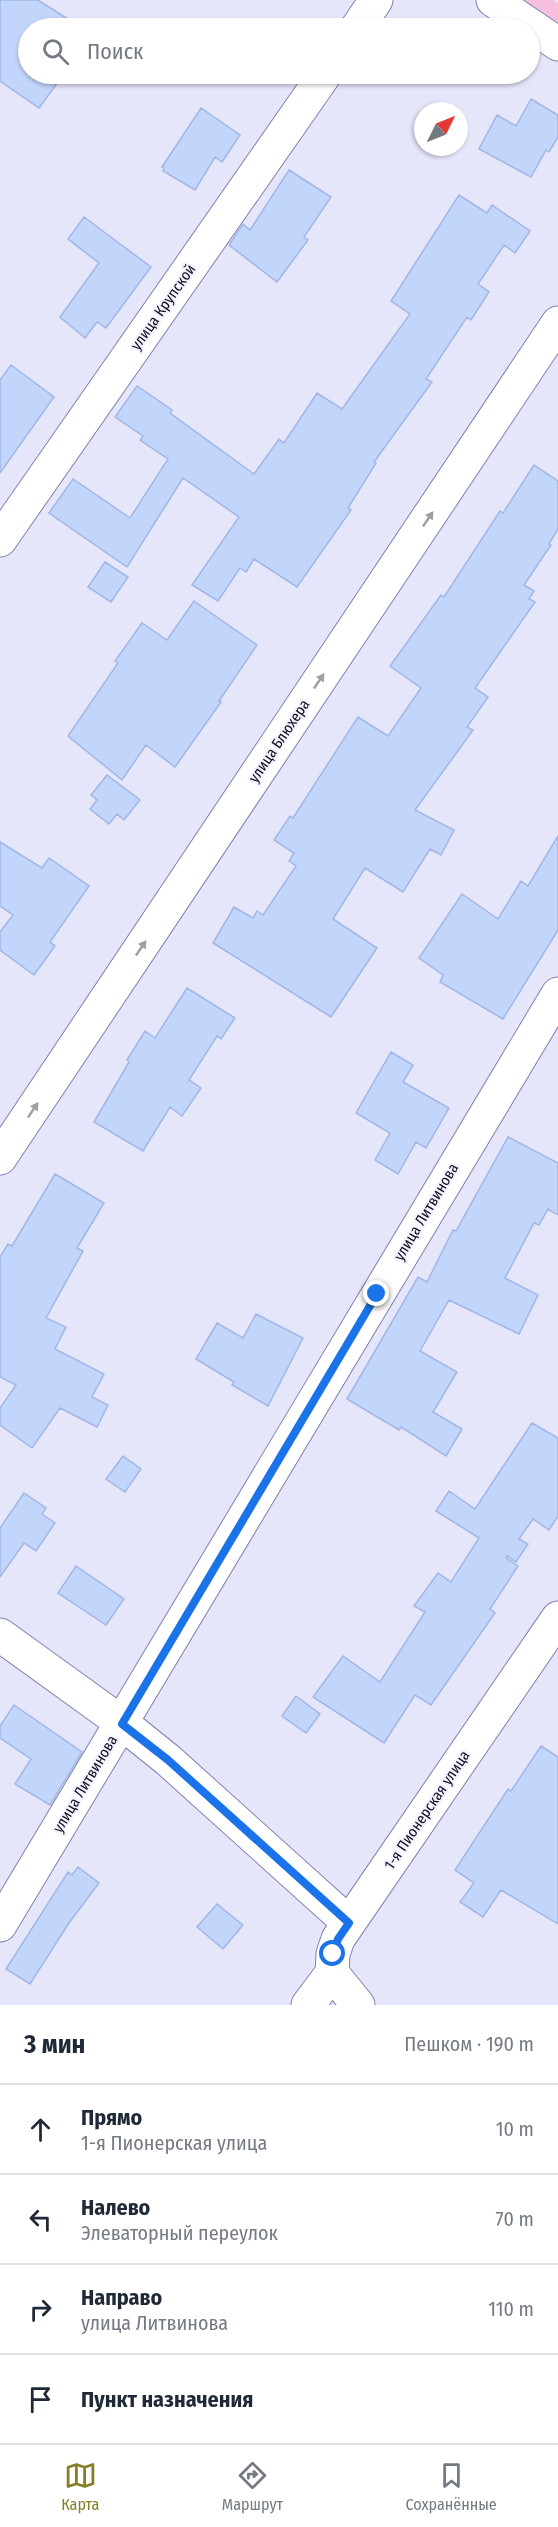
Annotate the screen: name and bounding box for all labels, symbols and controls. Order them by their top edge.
search box [18,18,540,84]
icon: search [39,35,72,68]
text: Поиск [87,38,143,65]
north arrow [414,102,468,156]
street label: улица Крупской [127,260,199,354]
one-way arrow [422,510,433,527]
one-way arrow [313,673,325,689]
street label: улица Блюхера [245,696,313,786]
one-way arrow [135,940,147,956]
one-way arrow [27,1101,38,1118]
street label: улица Литвинова [390,1160,462,1264]
route end [363,1280,389,1306]
street label: улица Литвинова [49,1732,121,1836]
street label: 1-я Пионерская улица [380,1747,474,1873]
route start [319,1940,345,1966]
text: 3 мин [24,2029,85,2060]
text: Пешком · 190 m [404,2032,534,2056]
text: Прямо [81,2104,142,2131]
icon: ahead [24,2113,57,2146]
text: 10 m [496,2117,534,2141]
text: 1-я Пионерская улица [81,2131,267,2155]
text: Налево [81,2194,150,2221]
icon: left [24,2203,57,2236]
text: 70 m [496,2207,534,2231]
text: Элеваторный переулок [81,2221,278,2245]
text: Направо [81,2284,162,2311]
icon: right [24,2293,57,2326]
text: 110 m [488,2297,534,2321]
text: улица Литвинова [81,2311,228,2335]
icon: arrive [24,2383,57,2416]
text: Пункт назначения [81,2386,253,2413]
tab: Карта [61,2459,99,2514]
tab: Маршрут [222,2459,283,2514]
tab: Сохранённые [405,2459,497,2514]

